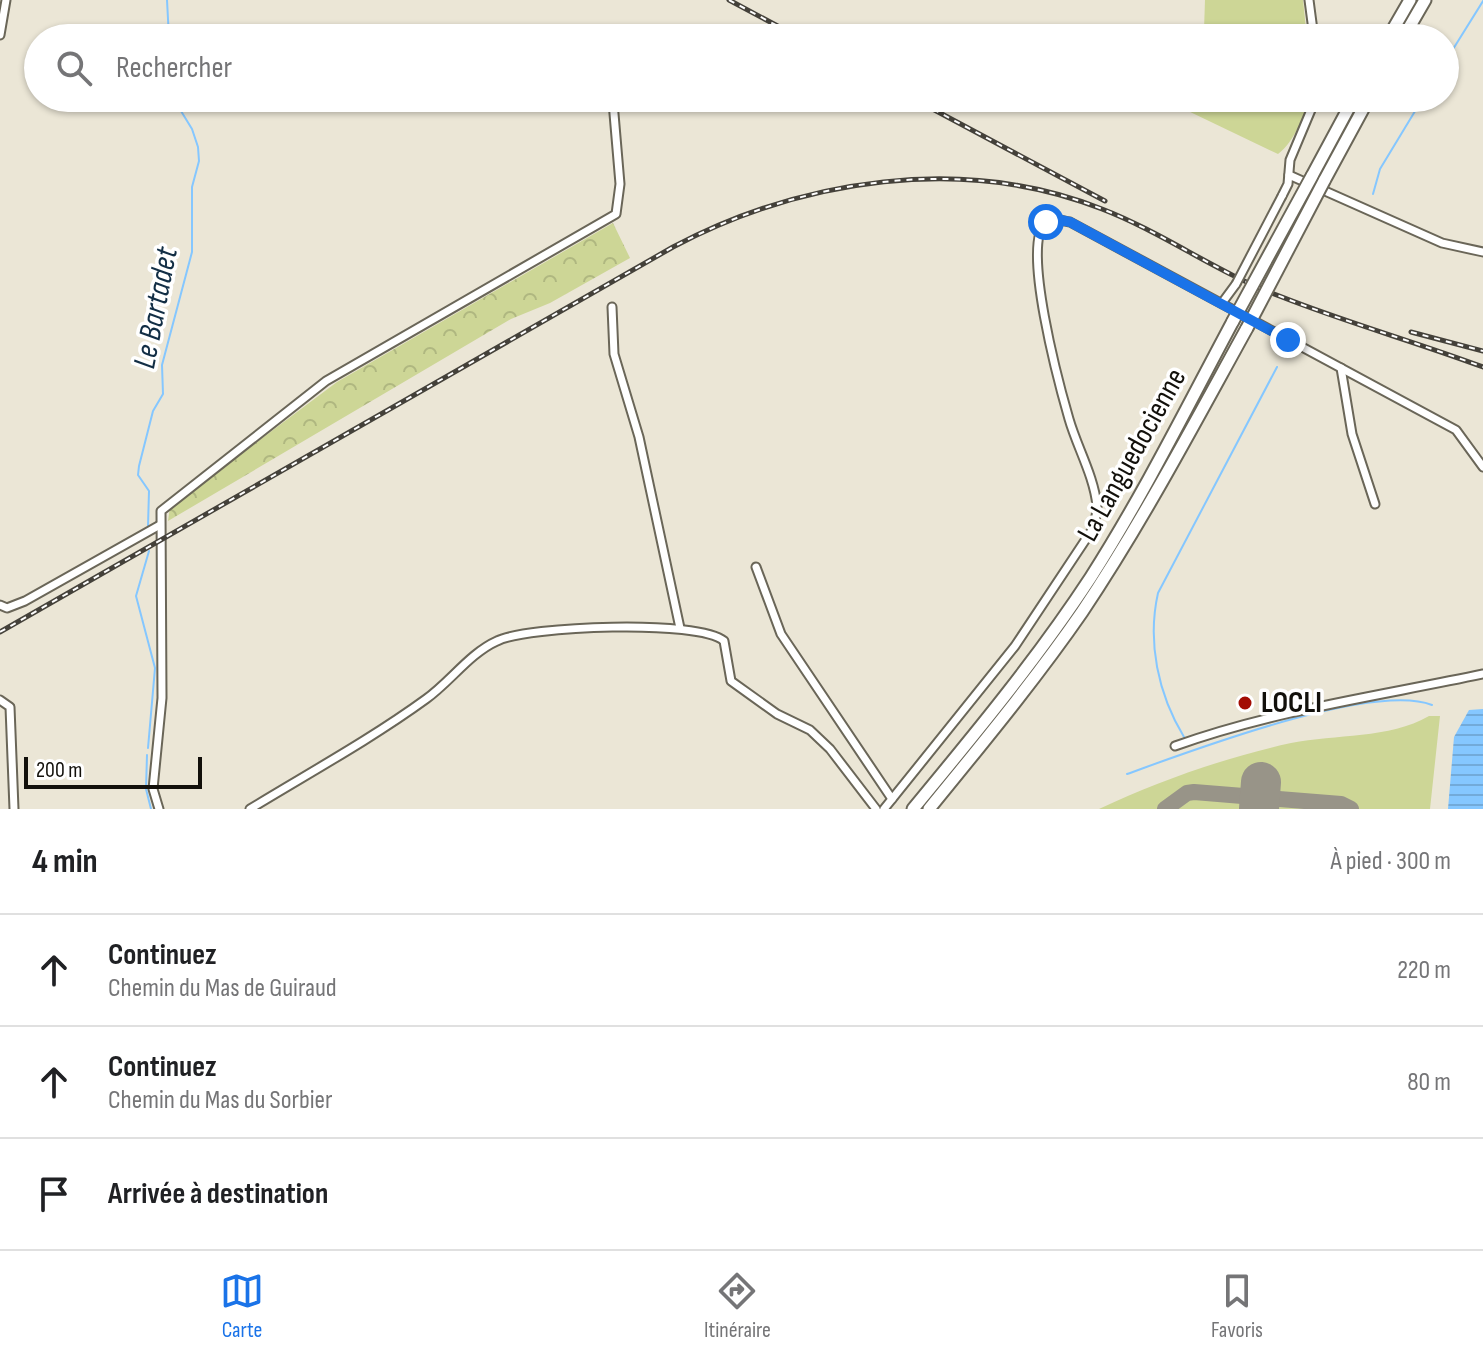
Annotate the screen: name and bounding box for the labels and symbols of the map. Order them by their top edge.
route start [1028,204,1064,240]
water label: Le Bartadet [125,243,187,372]
route end [1270,322,1306,358]
street label: La Languedocienne [1070,362,1194,548]
place label: LOCLI [1261,685,1322,721]
marker: LOCLI [1236,694,1254,712]
scale bar [24,753,202,789]

